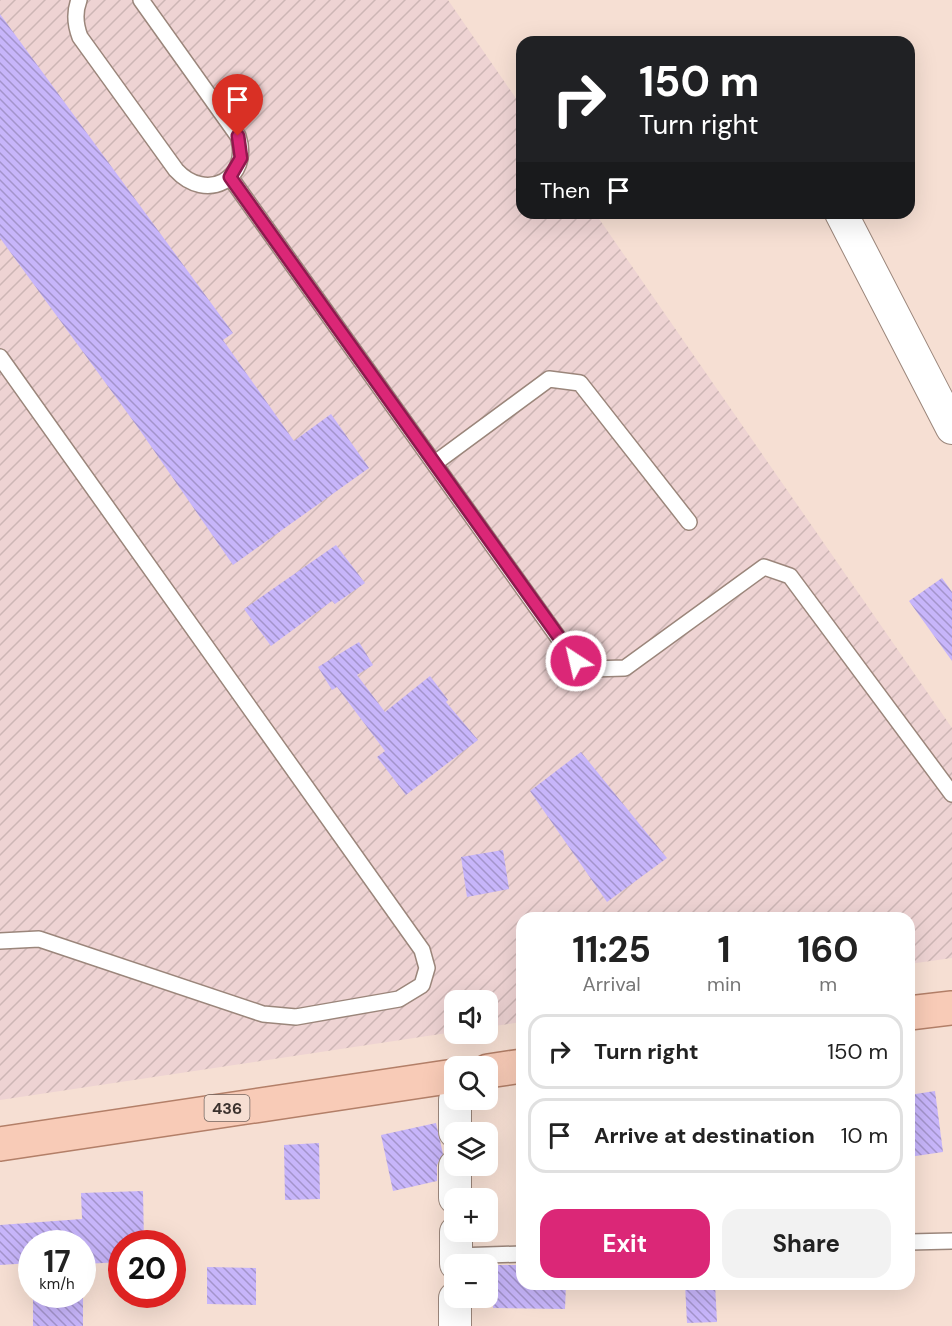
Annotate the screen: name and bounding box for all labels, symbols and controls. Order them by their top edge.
text: 150 m [639,54,759,109]
icon: right [540,60,618,138]
pin [212,74,263,136]
icon: arrive [221,83,254,116]
text: Turn right [639,107,759,142]
icon: arrive [602,174,635,207]
text: Then [540,176,590,205]
position arrow [544,629,608,693]
text: 11:25 [572,926,651,973]
text: 1 [718,926,731,973]
text: 160 [797,926,859,973]
text: Arrival [582,971,641,997]
text: min [707,971,741,997]
text: m [819,971,837,997]
map controls [444,990,498,1308]
button: sound [444,990,498,1044]
icon: right [543,1035,576,1068]
text: Turn right [594,1037,699,1066]
text: 150 m [827,1037,888,1066]
button: search [444,1056,498,1110]
road number: 436 [204,1095,250,1121]
icon: arrive [543,1119,576,1152]
text: Arrive at destination [594,1121,815,1150]
text: 10 m [841,1121,888,1150]
button: layers [444,1122,498,1176]
button: + [444,1188,498,1242]
button: Exit [540,1209,710,1278]
button: Share [722,1209,891,1278]
speed limit sign: 20 [108,1230,186,1308]
text: 17 [43,1242,71,1281]
button: − [444,1254,498,1308]
text: km/h [39,1274,75,1294]

